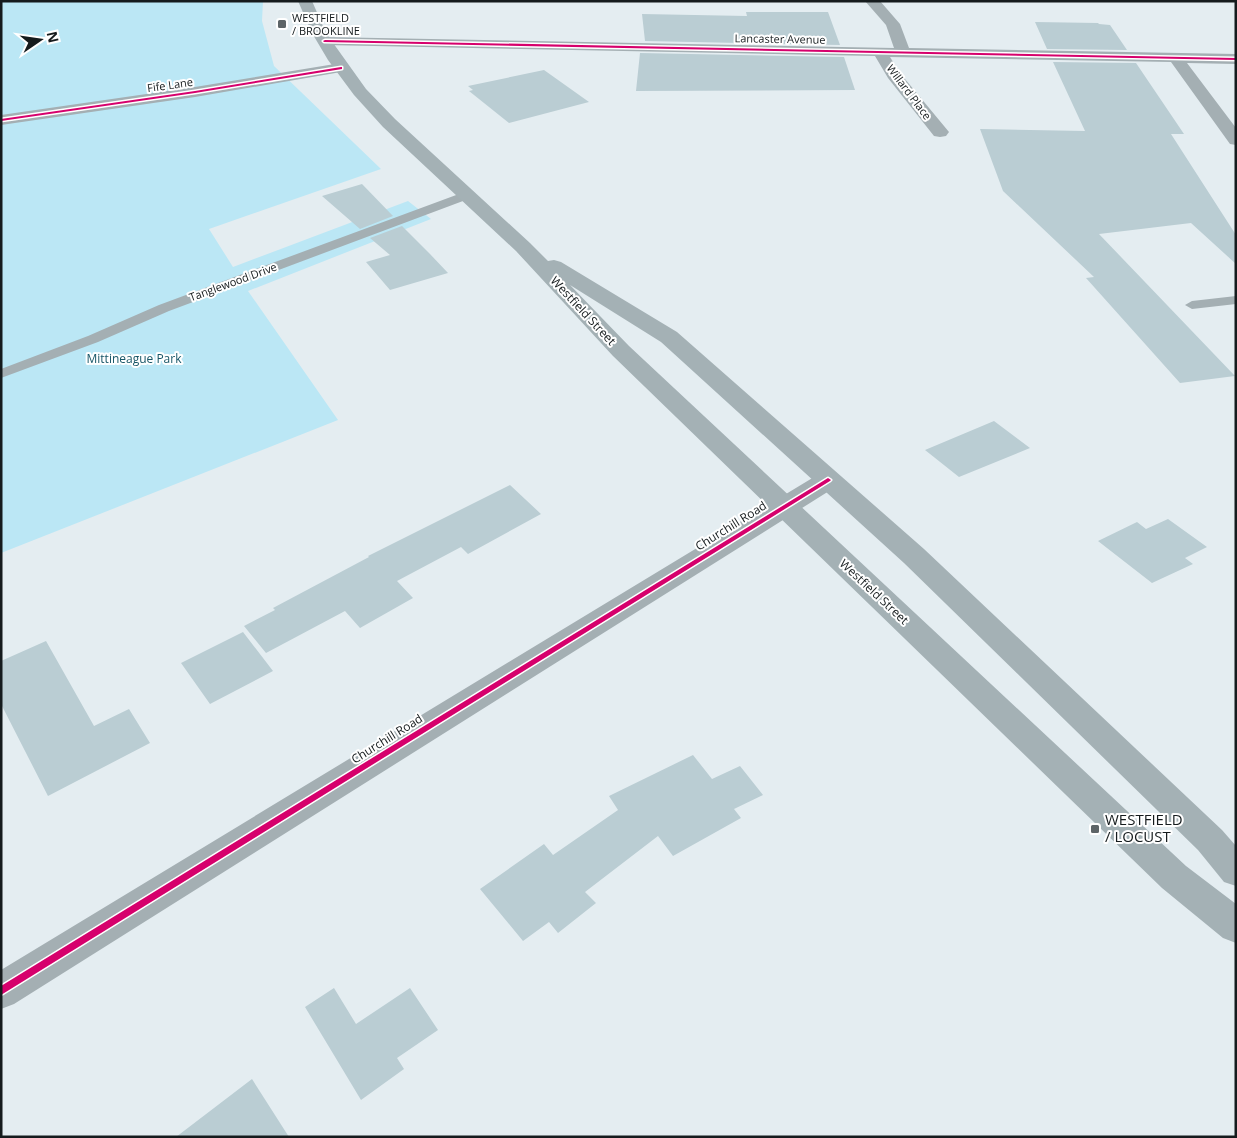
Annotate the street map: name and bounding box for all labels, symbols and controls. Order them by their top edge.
place label: WESTFIELD / BROOKLINE [292,10,360,38]
north arrow [15,15,65,65]
marker: WESTFIELD / BROOKLINE [276,18,288,30]
text: N [43,29,64,45]
street label: Lancaster Avenue [734,30,826,47]
street label: Willard Place [884,61,935,122]
street label: Fife Lane [146,74,194,95]
street label: Tanglewood Drive [187,259,279,304]
street label: Westfield Street [547,272,620,349]
park label: Mittineague Park [87,350,182,367]
street label: Churchill Road [692,497,770,554]
street label: Westfield Street [836,555,913,628]
street label: Churchill Road [348,710,426,767]
place label: WESTFIELD / LOCUST [1105,809,1183,846]
marker: WESTFIELD / LOCUST [1089,823,1101,835]

